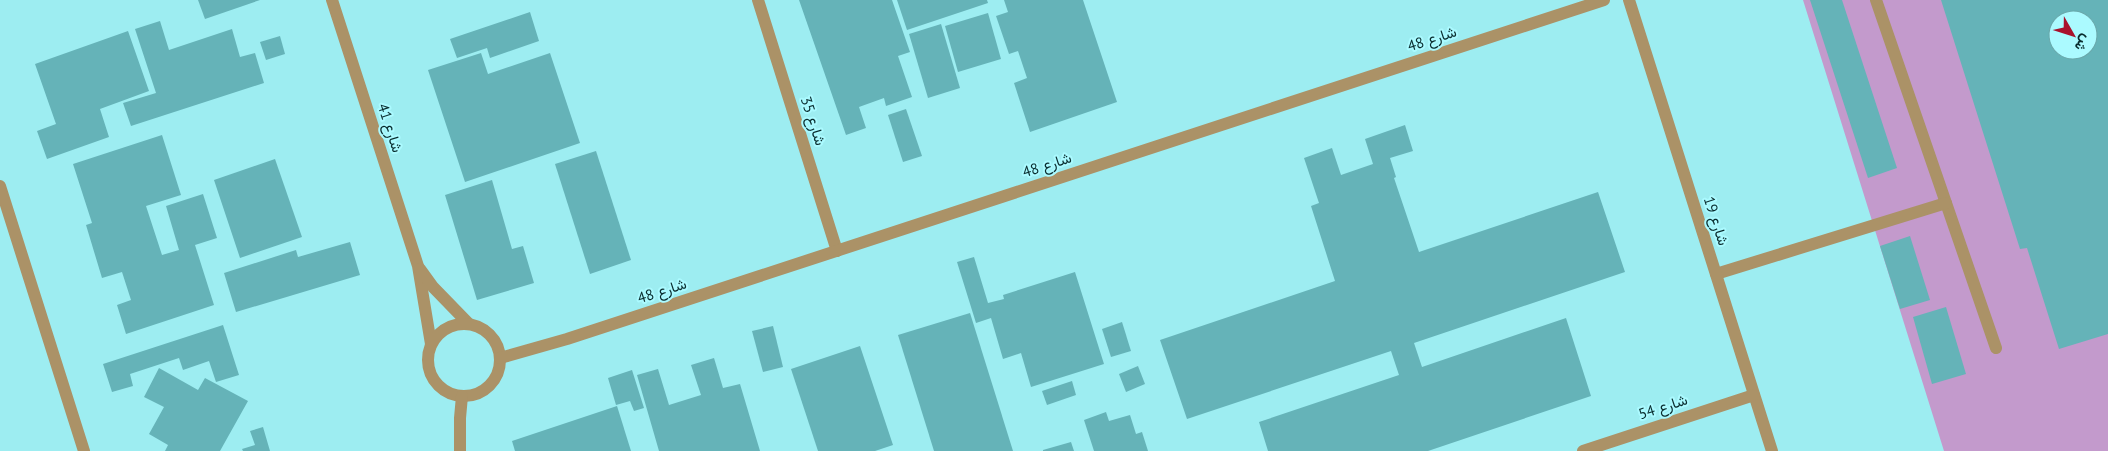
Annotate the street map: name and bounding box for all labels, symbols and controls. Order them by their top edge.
north arrow [2048,10,2098,60]
street label: شارع 48 [1405,22,1460,57]
text: ش [2071,31,2095,56]
street label: شارع 35 [795,94,830,149]
street label: شارع 41 [372,101,407,156]
street label: شارع 48 [1020,148,1075,183]
street label: شارع 19 [1698,194,1733,249]
street label: شارع 48 [635,274,690,309]
street label: شارع 54 [1636,390,1691,425]

